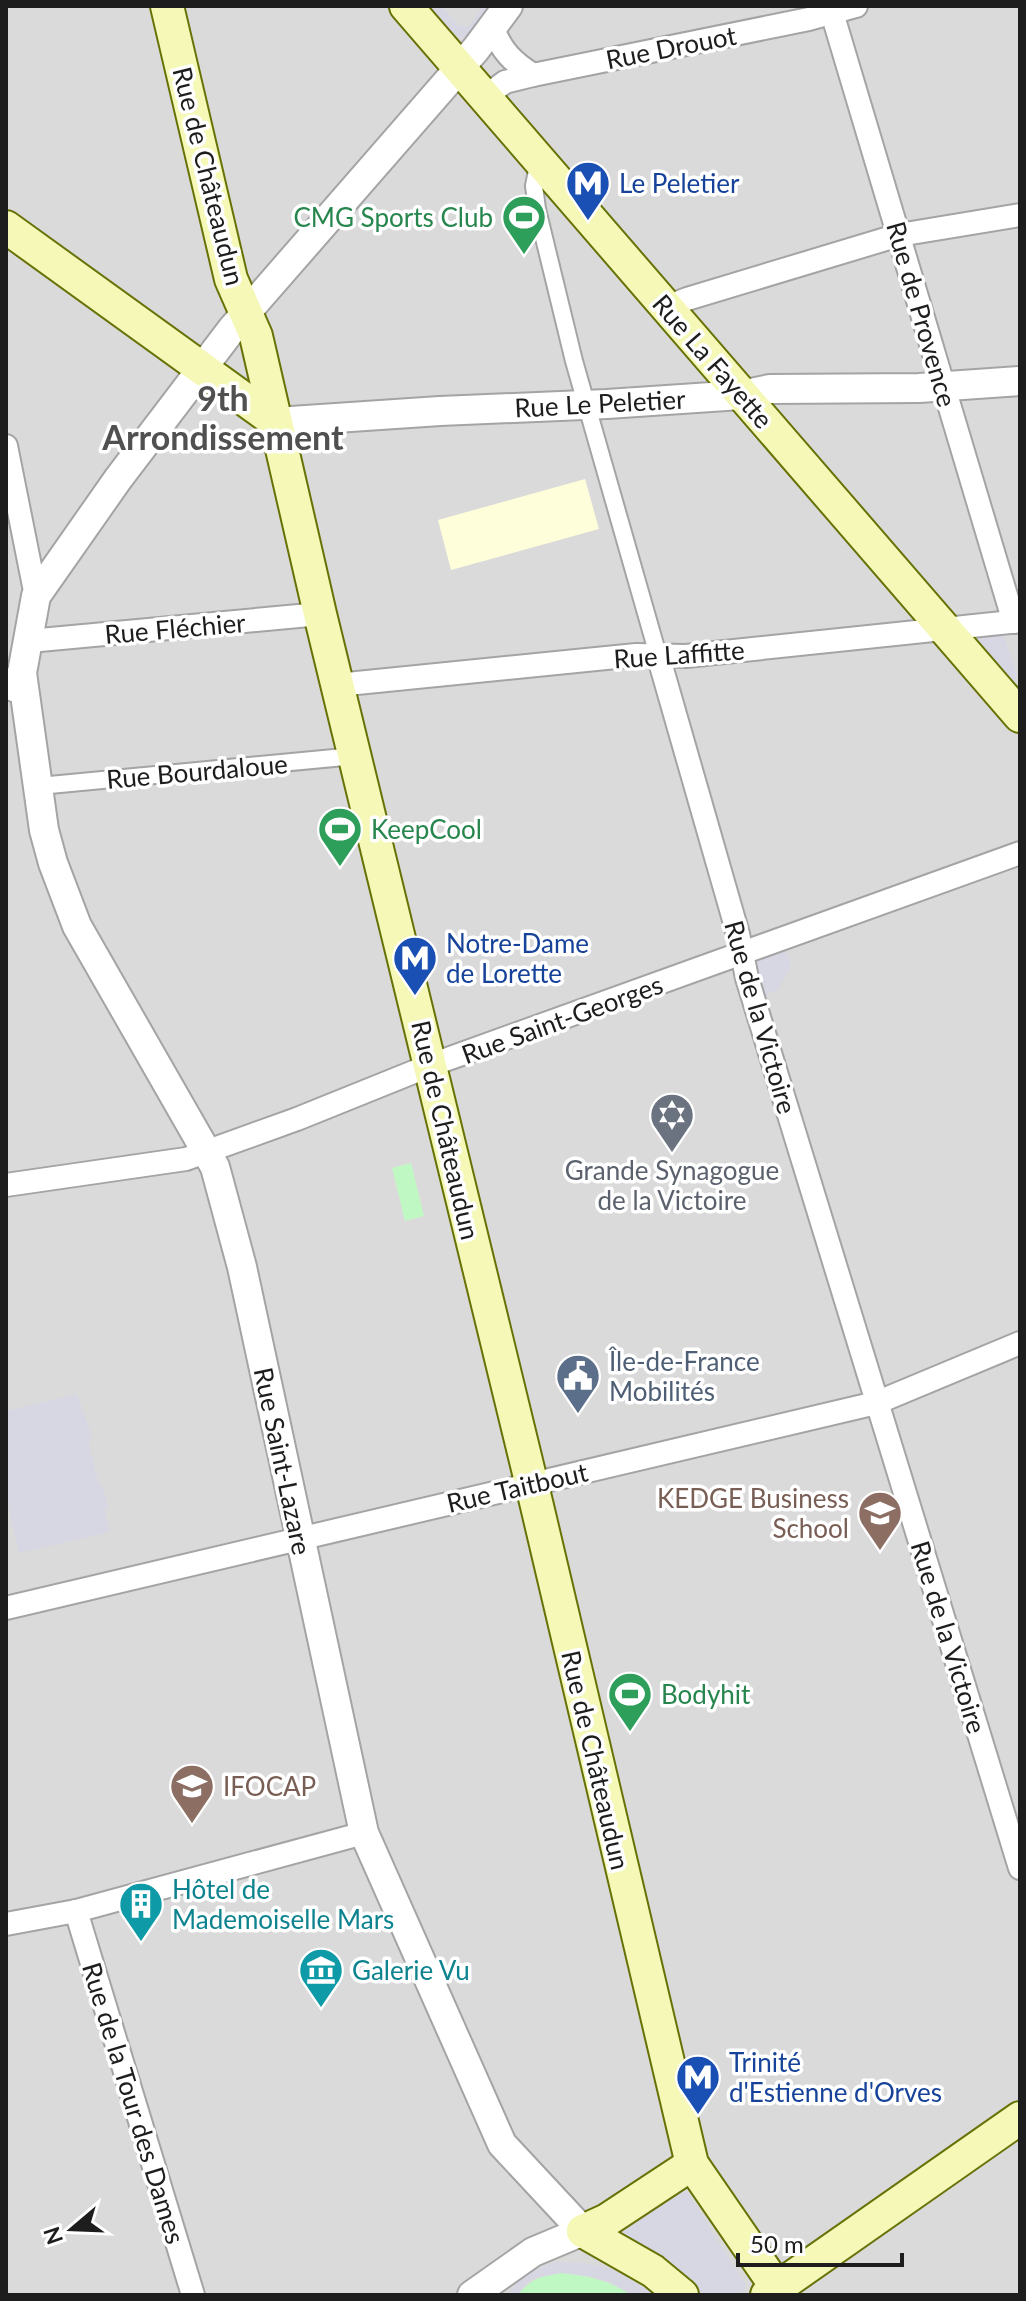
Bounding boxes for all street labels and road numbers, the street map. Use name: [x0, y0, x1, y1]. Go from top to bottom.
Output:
street label: Rue Drouot: [603, 19, 740, 75]
street label: Rue de Châteaudun: [166, 63, 252, 289]
street label: Rue de Provence: [880, 218, 964, 410]
street label: Rue La Fayette: [646, 287, 780, 435]
street label: Rue Le Peletier: [514, 383, 687, 423]
street label: Rue Fléchier: [103, 606, 247, 650]
street label: Rue Laffitte: [612, 633, 746, 675]
street label: Rue Bourdaloue: [105, 747, 289, 795]
street label: Rue de la Victoire: [718, 917, 804, 1117]
street label: Rue Saint-Georges: [457, 968, 667, 1070]
street label: Rue de Châteaudun: [405, 1017, 487, 1243]
street label: Rue Saint-Lazare: [248, 1364, 318, 1558]
street label: Rue Taitbout: [443, 1455, 591, 1519]
street label: Rue de la Victoire: [905, 1537, 993, 1737]
street label: Rue de Châteaudun: [555, 1647, 637, 1873]
street label: Rue de la Tour des Dames: [76, 1958, 192, 2248]

